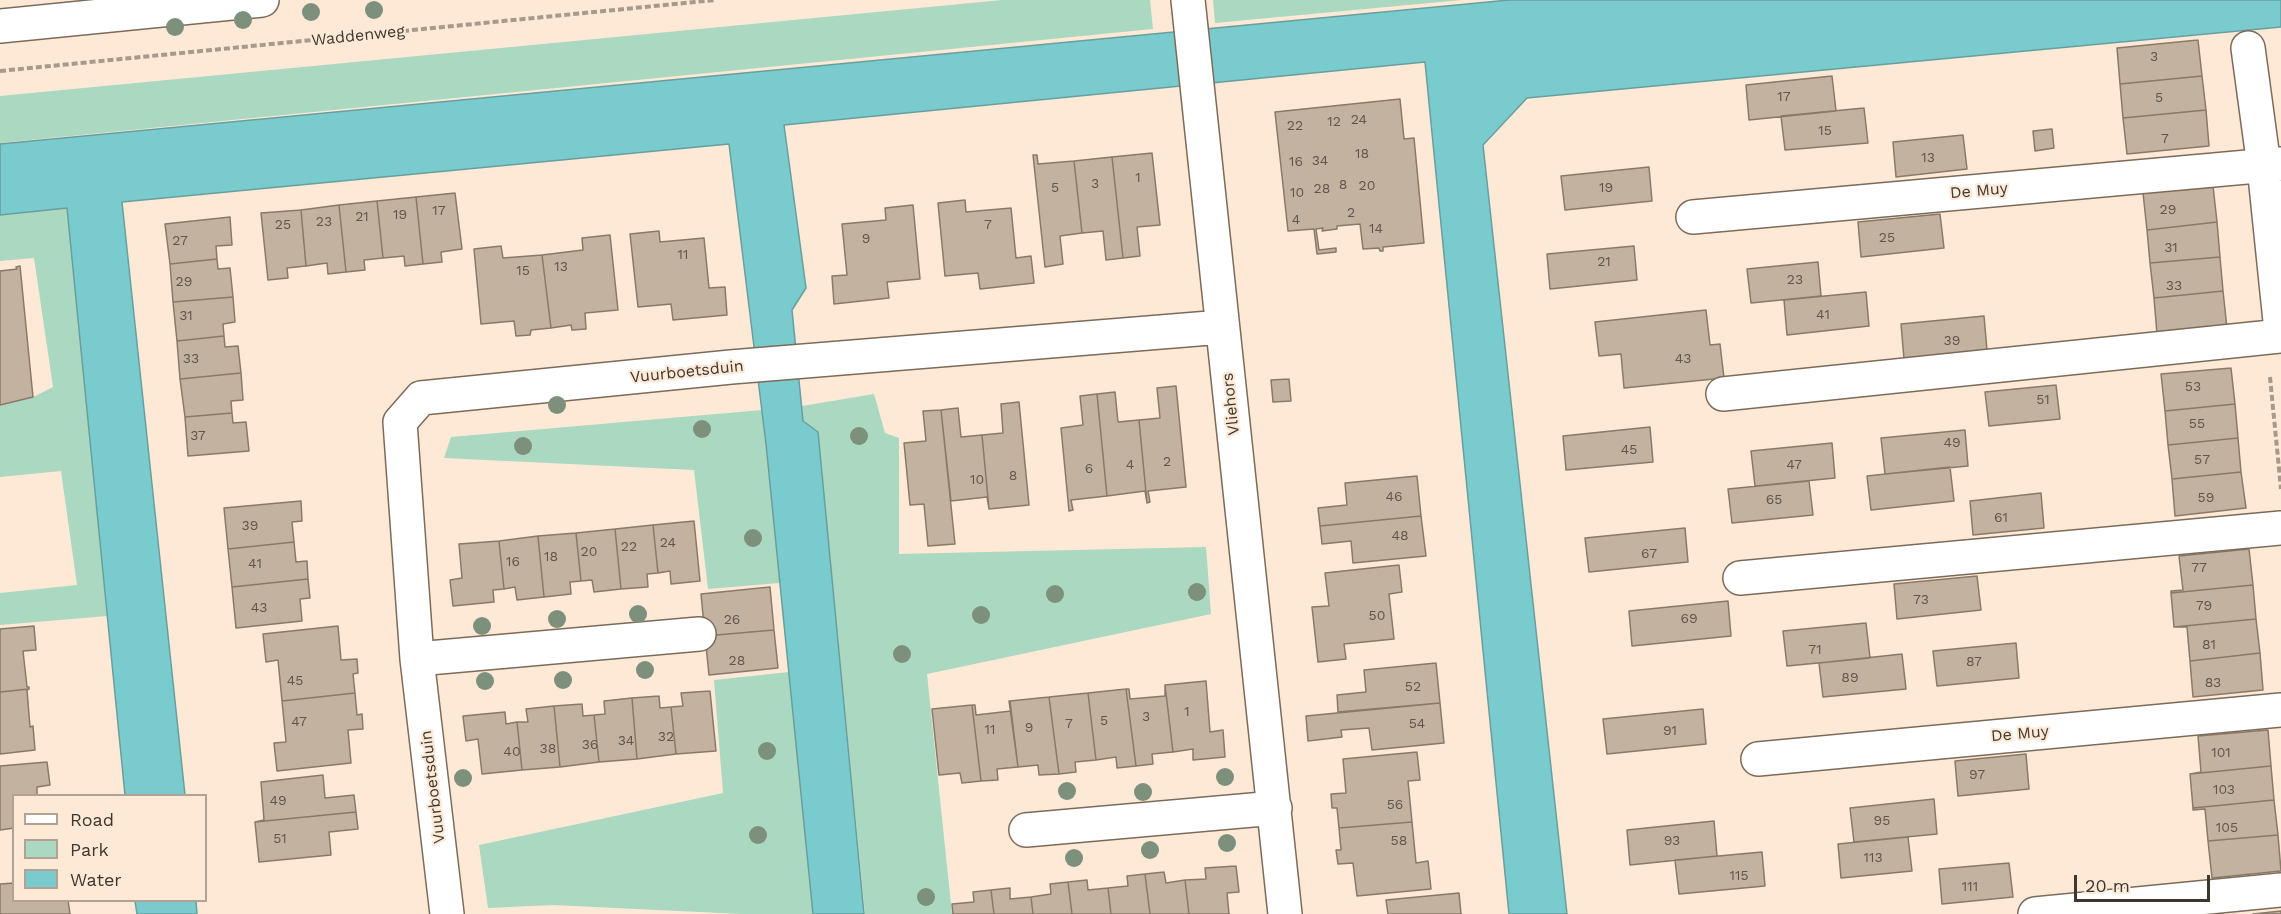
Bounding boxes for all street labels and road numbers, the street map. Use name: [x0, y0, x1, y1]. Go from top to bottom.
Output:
street label: Waddenweg: [310, 22, 406, 50]
street label: De Muy: [1949, 179, 2009, 203]
street label: Vuurboetsduin: [629, 356, 745, 388]
street label: Vliehors: [1218, 372, 1244, 436]
street label: De Muy: [1990, 722, 2050, 746]
street label: Vuurboetsduin: [417, 729, 449, 845]

